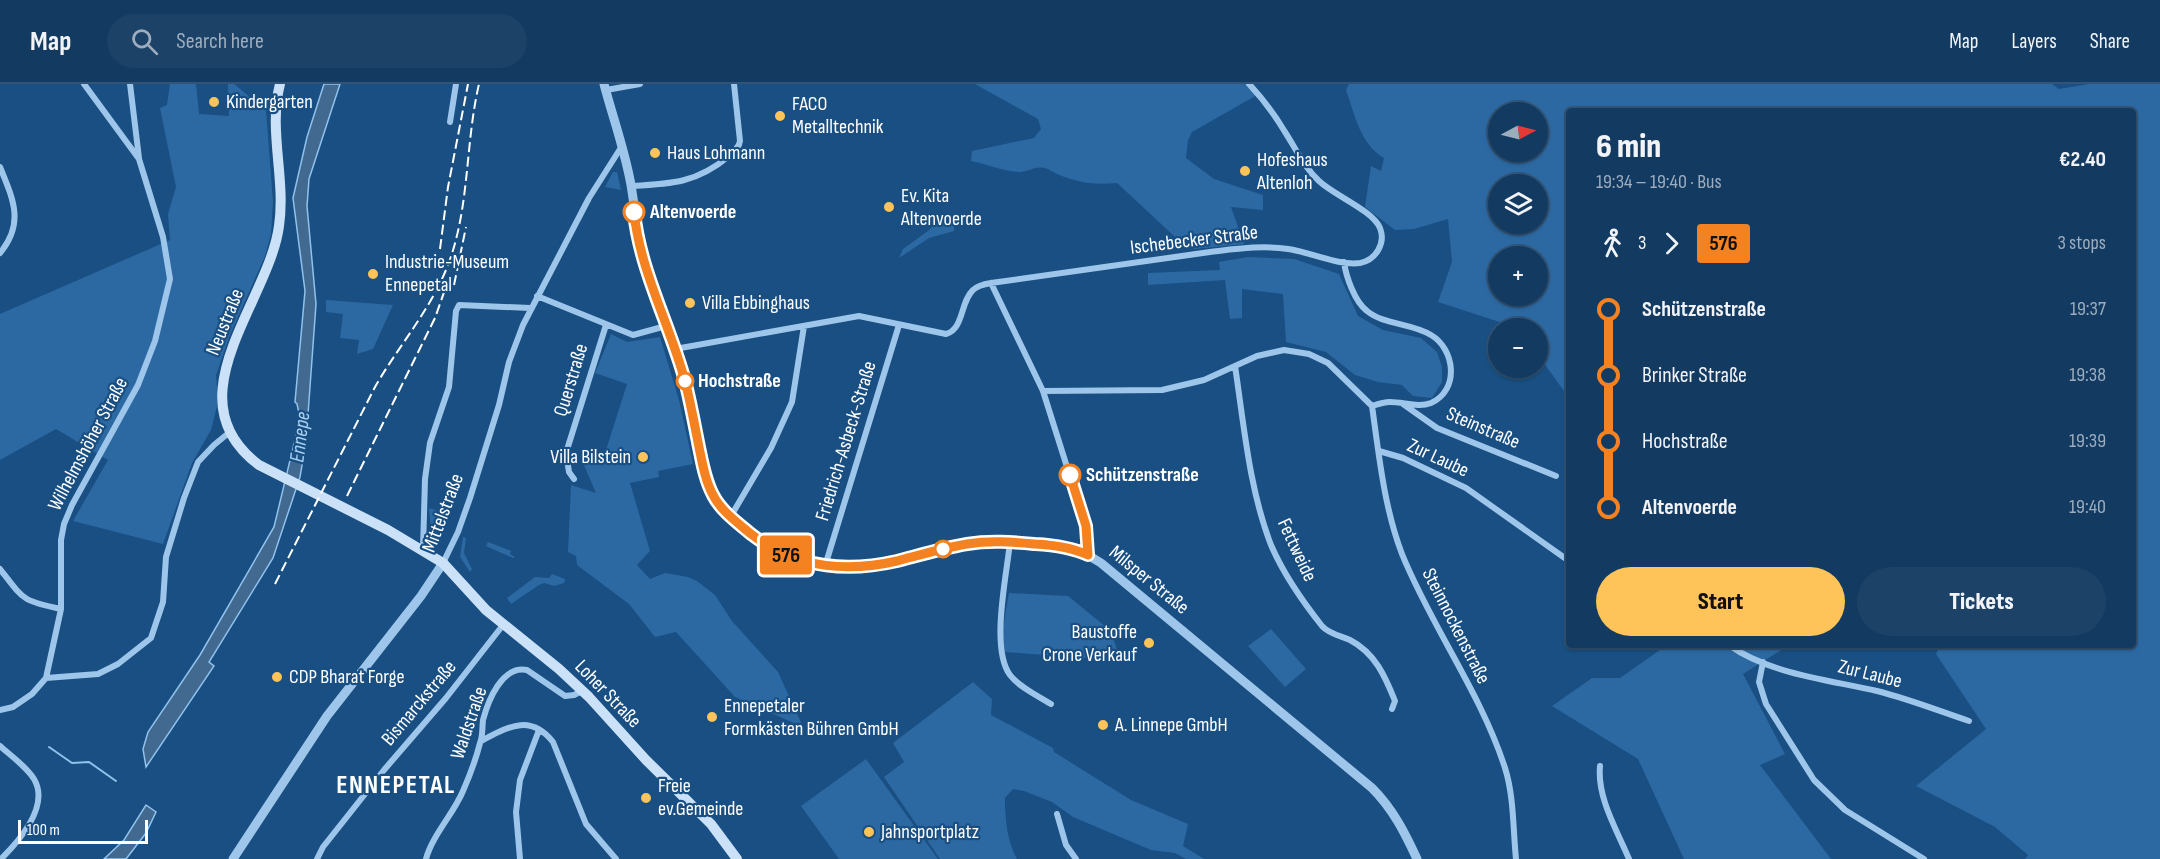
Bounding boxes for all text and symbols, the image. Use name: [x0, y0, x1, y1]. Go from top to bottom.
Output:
search box: [107, 14, 527, 68]
text: Map: [30, 25, 71, 58]
icon: search: [128, 25, 161, 58]
text: Search here: [176, 28, 264, 55]
text: Map: [1949, 29, 1978, 54]
text: Layers: [2011, 29, 2057, 54]
text: Share: [2090, 29, 2130, 54]
place label: Kindergarten: [226, 90, 313, 114]
place label: FACO Metalltechnik: [792, 92, 884, 139]
marker: Kindergarten: [207, 95, 221, 109]
north arrow: [1488, 102, 1548, 162]
map controls: [1488, 102, 1548, 378]
marker: FACO Metalltechnik: [773, 109, 787, 123]
text: 6 min: [1596, 127, 1661, 167]
place label: Haus Lohmann: [667, 141, 765, 165]
marker: Haus Lohmann: [648, 146, 662, 160]
text: €2.40: [2059, 146, 2106, 173]
place label: Hofeshaus Altenloh: [1256, 148, 1328, 195]
marker: Hofeshaus Altenloh: [1238, 164, 1252, 178]
text: 19:34 – 19:40 · Bus: [1596, 170, 1722, 194]
button: layers: [1488, 174, 1548, 234]
place label: Ev. Kita Altenvoerde: [900, 184, 982, 231]
place label: Altenvoerde: [649, 200, 736, 224]
marker: Ev. Kita Altenvoerde: [882, 200, 896, 214]
marker: Altenvoerde: [623, 201, 645, 223]
street label: Ischebecker Straße: [1129, 220, 1259, 260]
icon: walk: [1596, 227, 1629, 260]
icon: forward: [1655, 227, 1688, 260]
text: 3: [1638, 231, 1646, 255]
text: 576: [1709, 231, 1738, 256]
text: 3 stops: [2058, 231, 2106, 255]
button: +: [1488, 246, 1548, 306]
place label: Industrie-Museum Ennepetal: [385, 250, 509, 297]
marker: Industrie-Museum Ennepetal: [366, 267, 380, 281]
street label: Neustraße: [201, 285, 249, 359]
place label: Villa Ebbinghaus: [702, 291, 810, 315]
marker: Villa Ebbinghaus: [683, 296, 697, 310]
text: Schützenstraße: [1642, 296, 1766, 323]
text: 19:37: [2070, 297, 2106, 321]
button: −: [1488, 318, 1548, 378]
street label: Querstraße: [549, 341, 593, 419]
street label: Friedrich-Asbeck-Straße: [810, 358, 882, 524]
text: Brinker Straße: [1642, 362, 1747, 389]
text: 19:38: [2069, 363, 2106, 387]
place label: Hochstraße: [698, 369, 781, 393]
marker: Hochstraße: [676, 372, 694, 390]
street label: Wilhelmshöher Straße: [43, 373, 133, 515]
street label: Steinstraße: [1443, 402, 1523, 454]
water label: Ennepe: [284, 410, 316, 464]
text: Hochstraße: [1642, 428, 1728, 455]
text: 19:39: [2069, 429, 2106, 453]
street label: Zur Laube: [1403, 433, 1473, 483]
place label: Villa Bilstein: [550, 445, 631, 469]
marker: Villa Bilstein: [636, 450, 650, 464]
place label: Schützenstraße: [1086, 463, 1199, 487]
marker: Schützenstraße: [1059, 464, 1081, 486]
street label: Mittelstraße: [417, 470, 469, 556]
text: Altenvoerde: [1642, 494, 1737, 521]
text: 19:40: [2069, 495, 2106, 519]
street label: Fettweide: [1272, 515, 1322, 585]
line badge: 576: [752, 536, 820, 574]
unlabelled marker: [934, 540, 952, 558]
street label: Milsper Straße: [1104, 540, 1194, 620]
text: 576: [772, 543, 800, 568]
street label: Steinnockenstraße: [1417, 564, 1495, 688]
button: Start: [1596, 567, 1845, 636]
button: Tickets: [1857, 567, 2106, 636]
place label: Baustoffe Crone Verkauf: [1042, 620, 1137, 667]
marker: Baustoffe Crone Verkauf: [1142, 636, 1156, 650]
street label: Zur Laube: [1835, 654, 1905, 694]
street label: Bismarckstraße: [376, 655, 462, 751]
street label: Loher Straße: [570, 655, 646, 733]
place label: CDP Bharat Forge: [289, 665, 404, 689]
marker: CDP Bharat Forge: [270, 670, 284, 684]
street label: Waldstraße: [445, 684, 493, 762]
place label: Ennepetaler Formkästen Bühren GmbH: [724, 694, 899, 741]
marker: Ennepetaler Formkästen Bühren GmbH: [705, 710, 719, 724]
place label: A. Linnepe GmbH: [1114, 713, 1228, 737]
marker: A. Linnepe GmbH: [1096, 718, 1110, 732]
district label: ENNEPETAL: [336, 770, 456, 801]
place label: Freie ev.Gemeinde: [658, 774, 743, 821]
marker: Freie ev.Gemeinde: [639, 791, 653, 805]
scale bar: [18, 817, 148, 844]
place label: Jahnsportplatz: [880, 820, 979, 844]
text: 100 m: [27, 821, 60, 840]
marker: Jahnsportplatz: [862, 825, 876, 839]

